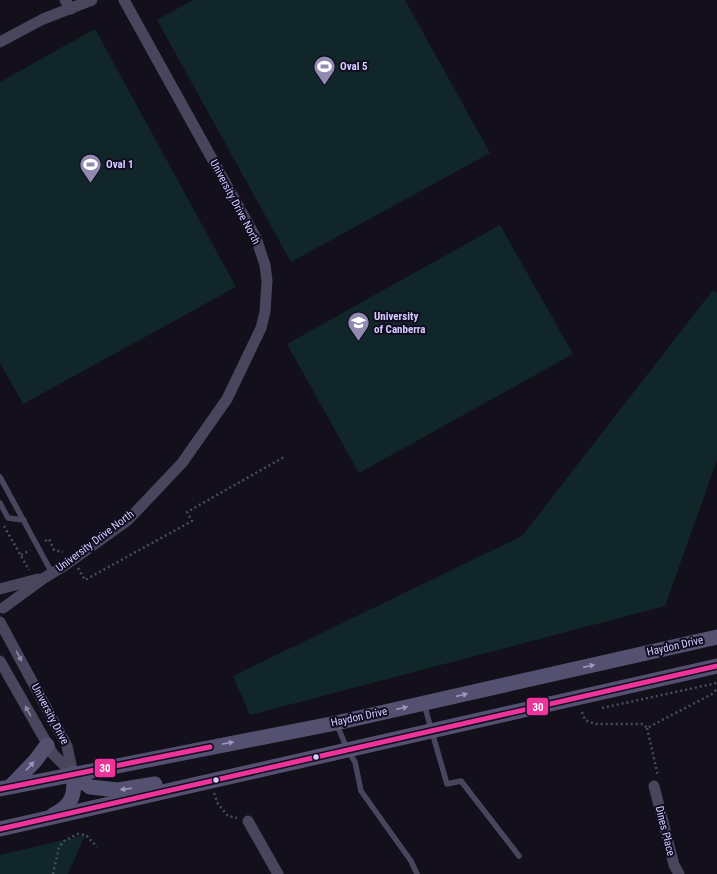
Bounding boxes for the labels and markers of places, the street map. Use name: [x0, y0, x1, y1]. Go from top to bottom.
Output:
sports icon: Oval 5: [311, 53, 337, 86]
place label: Oval 5: [340, 60, 368, 73]
sports icon: Oval 1: [77, 151, 103, 184]
place label: Oval 1: [106, 158, 134, 171]
school or university icon: University of Canberra: [345, 309, 371, 342]
place label: University of Canberra: [374, 310, 426, 336]
unlabelled marker: [311, 752, 321, 762]
unlabelled marker: [211, 775, 221, 785]

